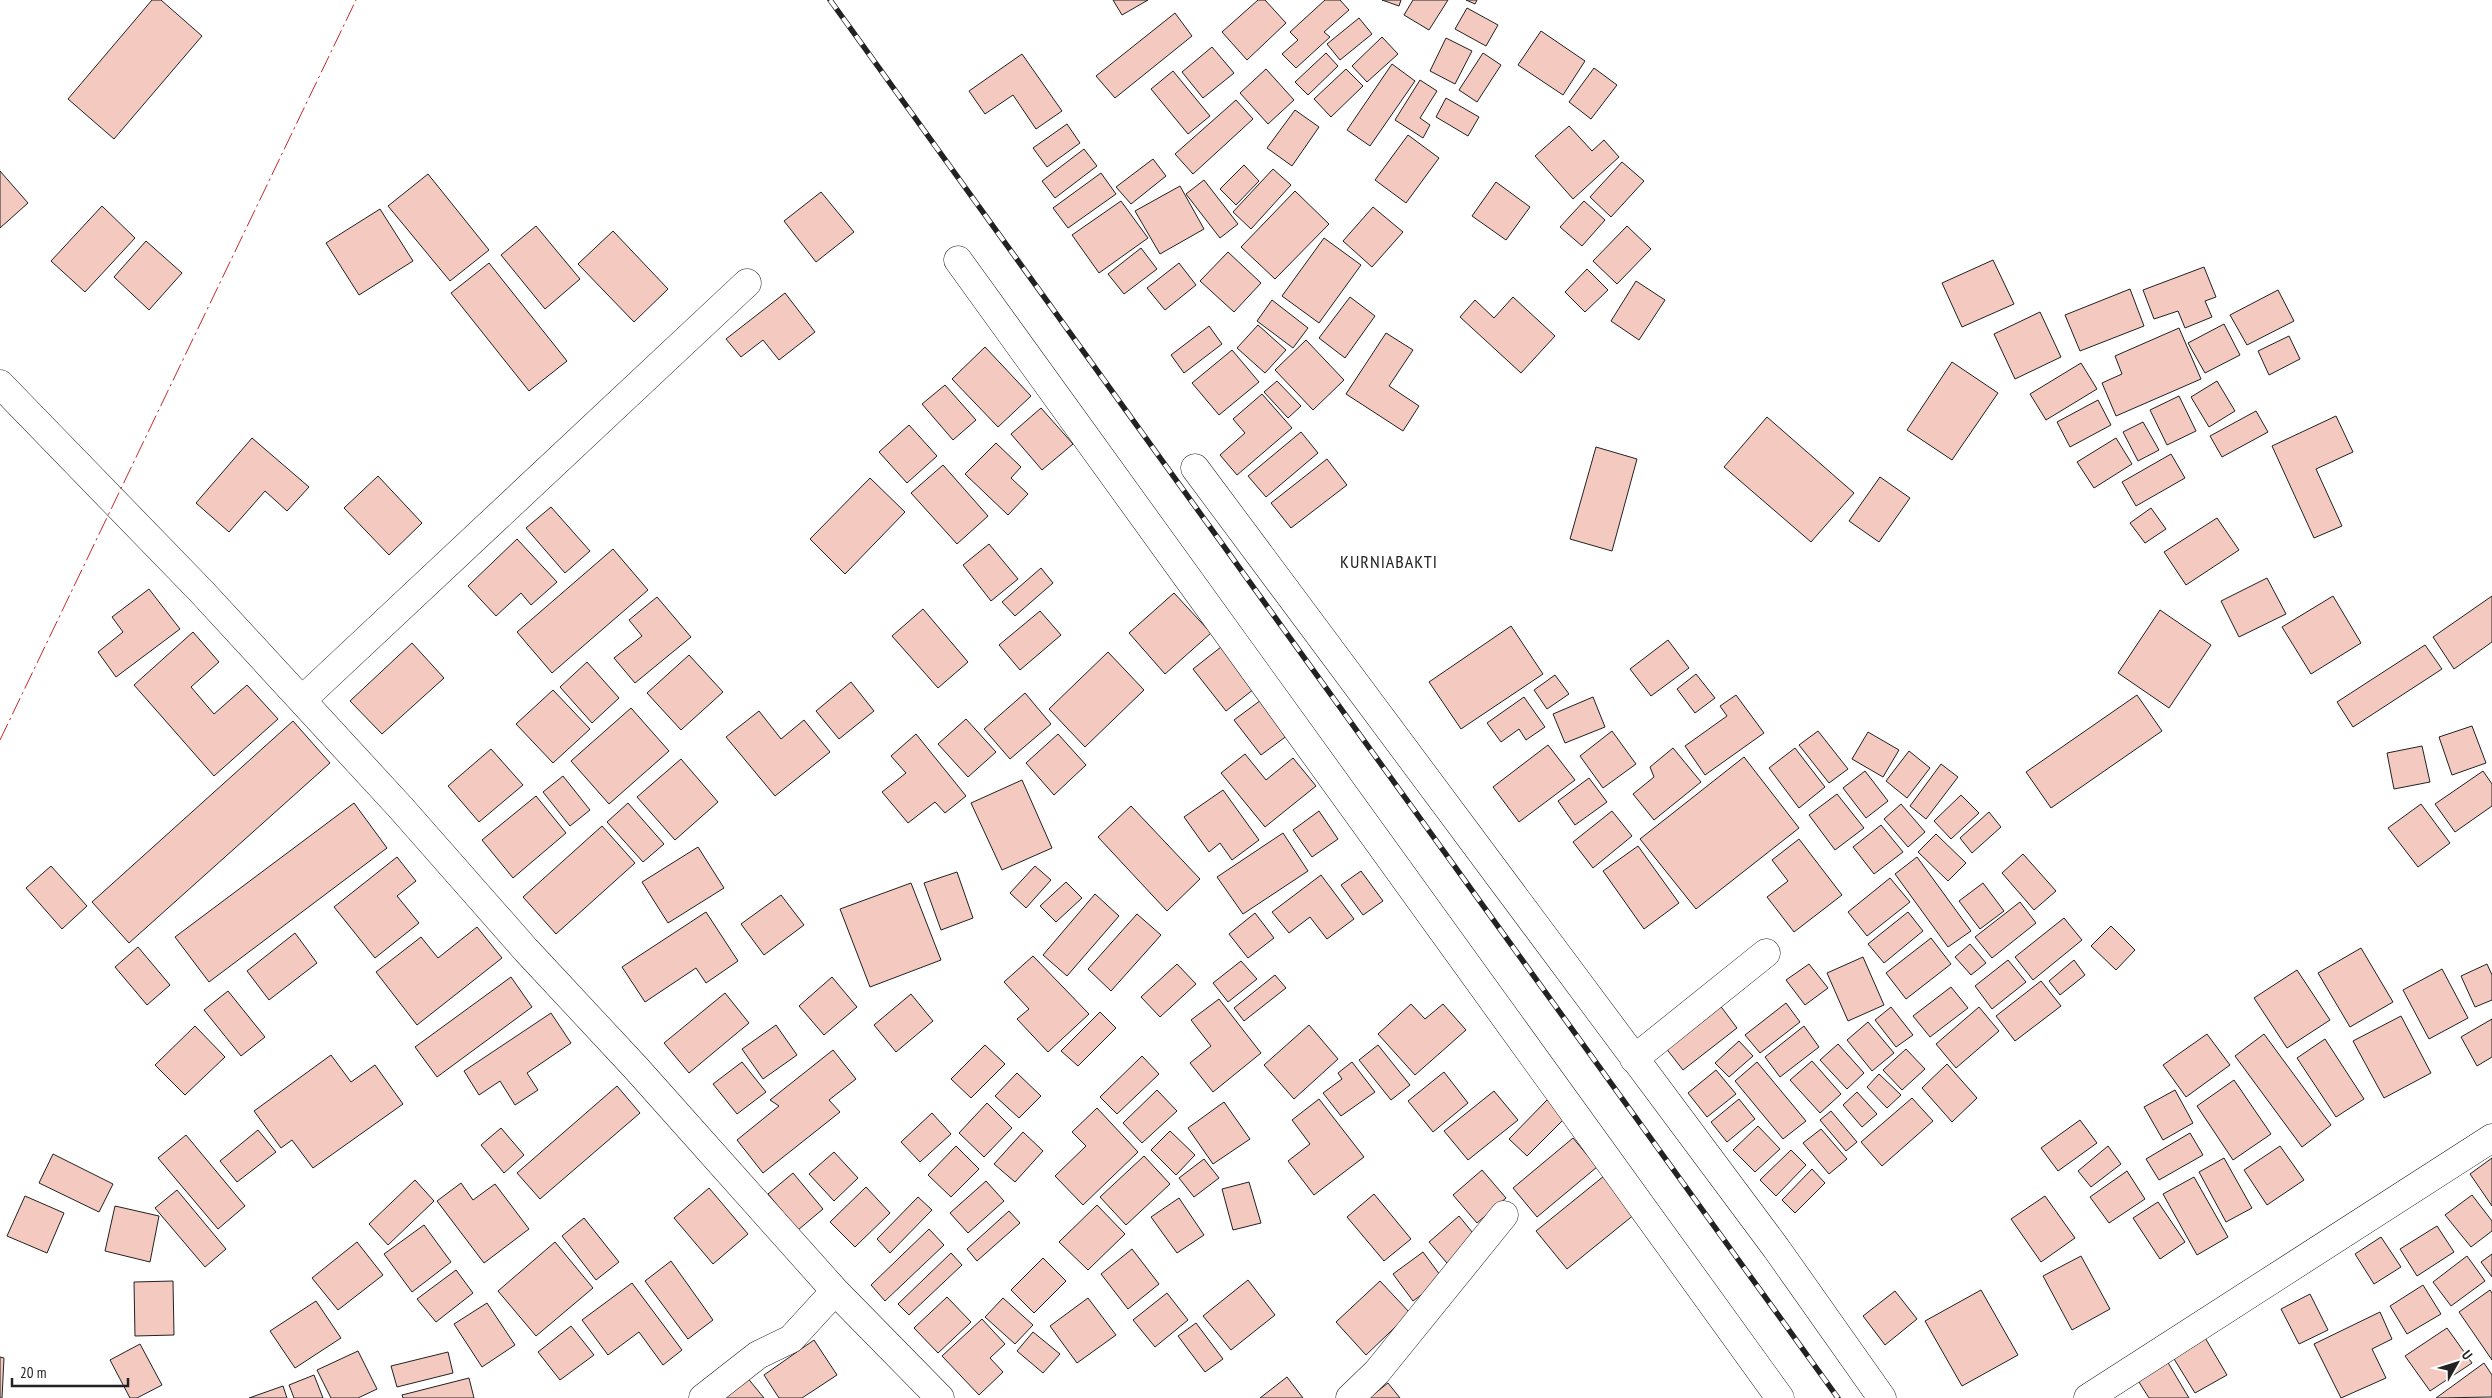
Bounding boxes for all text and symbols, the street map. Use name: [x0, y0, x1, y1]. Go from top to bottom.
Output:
district label: KURNIABAKTI: [1340, 550, 1438, 573]
north arrow: [2432, 1338, 2482, 1388]
text: U: [2458, 1346, 2476, 1363]
scale bar: [12, 1356, 129, 1388]
text: 20 m: [20, 1363, 46, 1382]

